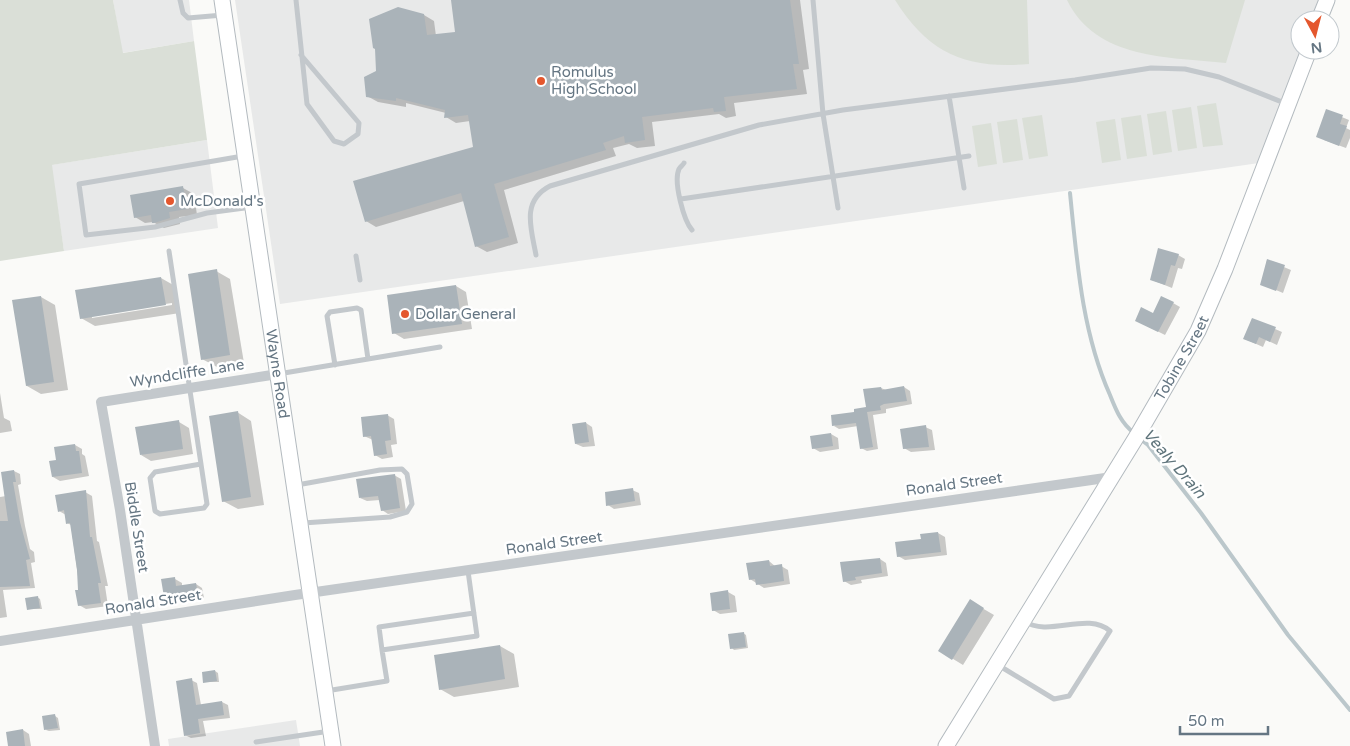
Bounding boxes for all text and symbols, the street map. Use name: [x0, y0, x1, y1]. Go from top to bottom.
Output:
north arrow: [1290, 10, 1340, 60]
text: N: [1310, 38, 1323, 57]
place label: Romulus High School: [551, 63, 637, 98]
marker: Romulus High School: [535, 75, 547, 87]
place label: McDonald's: [180, 192, 264, 210]
marker: McDonald's: [164, 195, 176, 207]
place label: Dollar General: [415, 305, 516, 323]
marker: Dollar General: [399, 308, 411, 320]
street label: Tobine Street: [1151, 313, 1213, 404]
street label: Wayne Road: [262, 328, 293, 420]
street label: Wyndcliffe Lane: [129, 355, 245, 391]
water label: Vealy Drain: [1139, 425, 1211, 504]
street label: Ronald Street: [905, 468, 1004, 500]
street label: Biddle Street: [121, 480, 153, 574]
street label: Ronald Street: [505, 527, 604, 559]
street label: Ronald Street: [104, 585, 203, 619]
scale bar: [1180, 704, 1268, 736]
text: 50 m: [1188, 712, 1225, 730]

